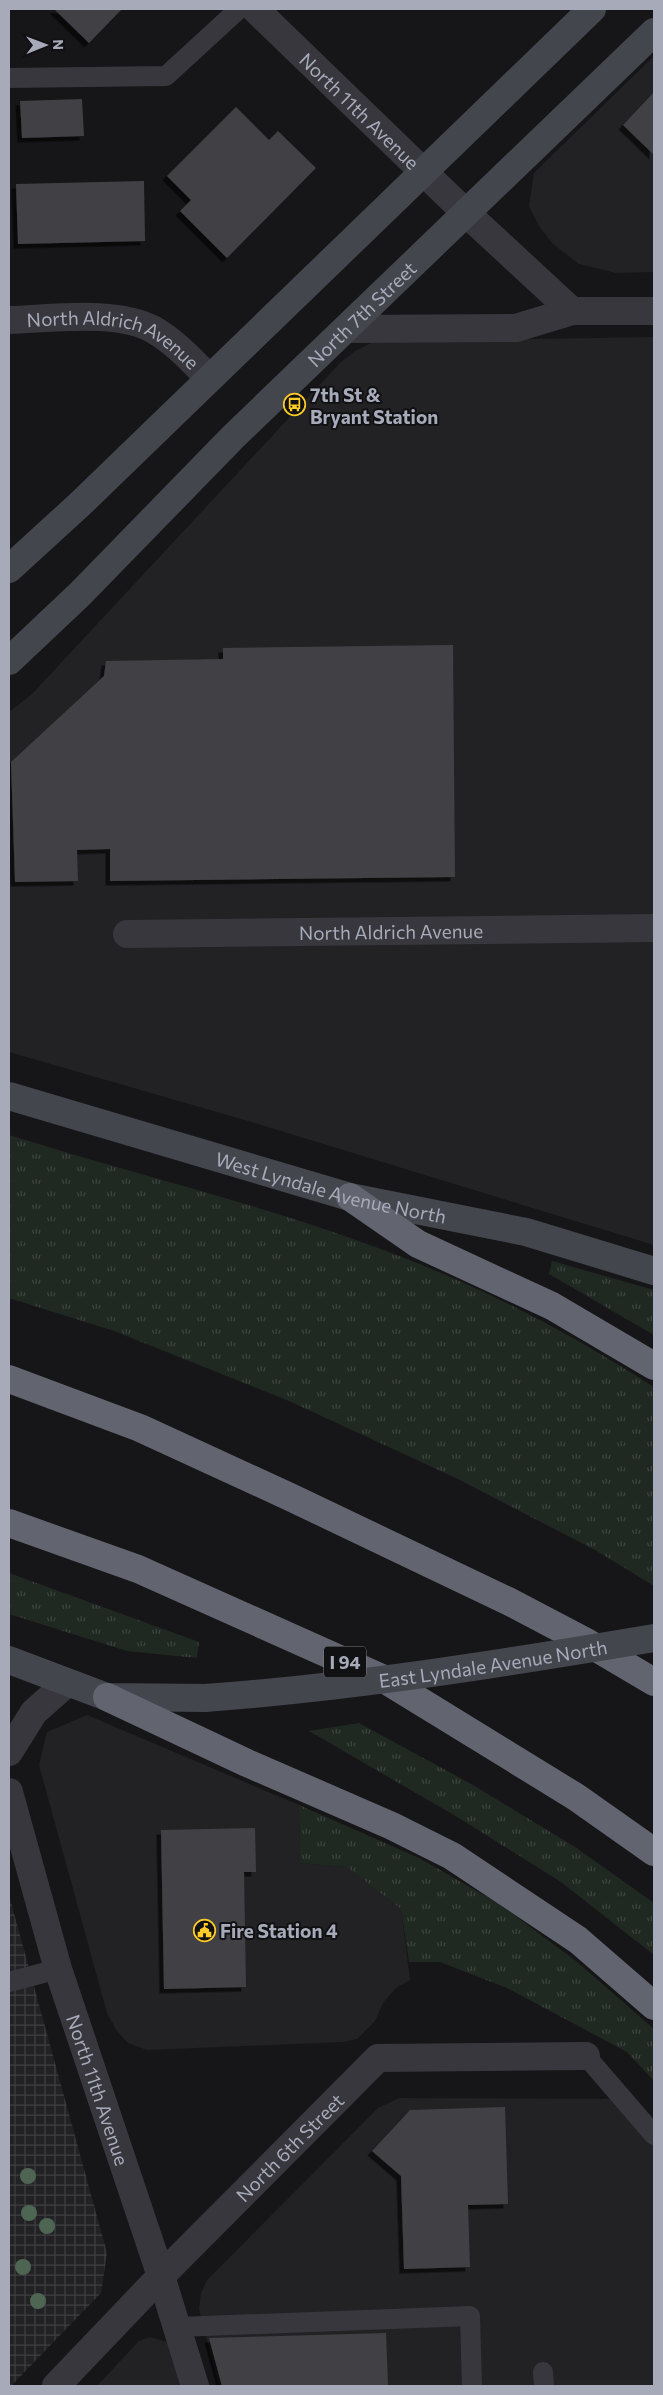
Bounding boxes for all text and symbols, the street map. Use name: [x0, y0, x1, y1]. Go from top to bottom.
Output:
north arrow: [20, 20, 70, 70]
text: N: [50, 39, 67, 50]
street label: North 11th Avenue: [295, 47, 425, 174]
street label: North 7th Street: [302, 256, 421, 371]
street label: North Aldrich Avenue: [26, 305, 205, 373]
place label: 7th St & Bryant Station: [310, 383, 438, 428]
bus stop icon: 7th St & Bryant Station: [282, 393, 306, 417]
street label: North Aldrich Avenue: [299, 918, 483, 944]
street label: West Lyndale Avenue North: [213, 1146, 449, 1227]
street label: East Lyndale Avenue North: [377, 1635, 609, 1692]
road number: I 94: [324, 1646, 366, 1678]
public building icon: Fire Station 4: [192, 1918, 216, 1942]
place label: Fire Station 4: [220, 1919, 338, 1942]
street label: North 11th Avenue: [63, 2011, 134, 2168]
street label: North 6th Street: [231, 2088, 348, 2206]

